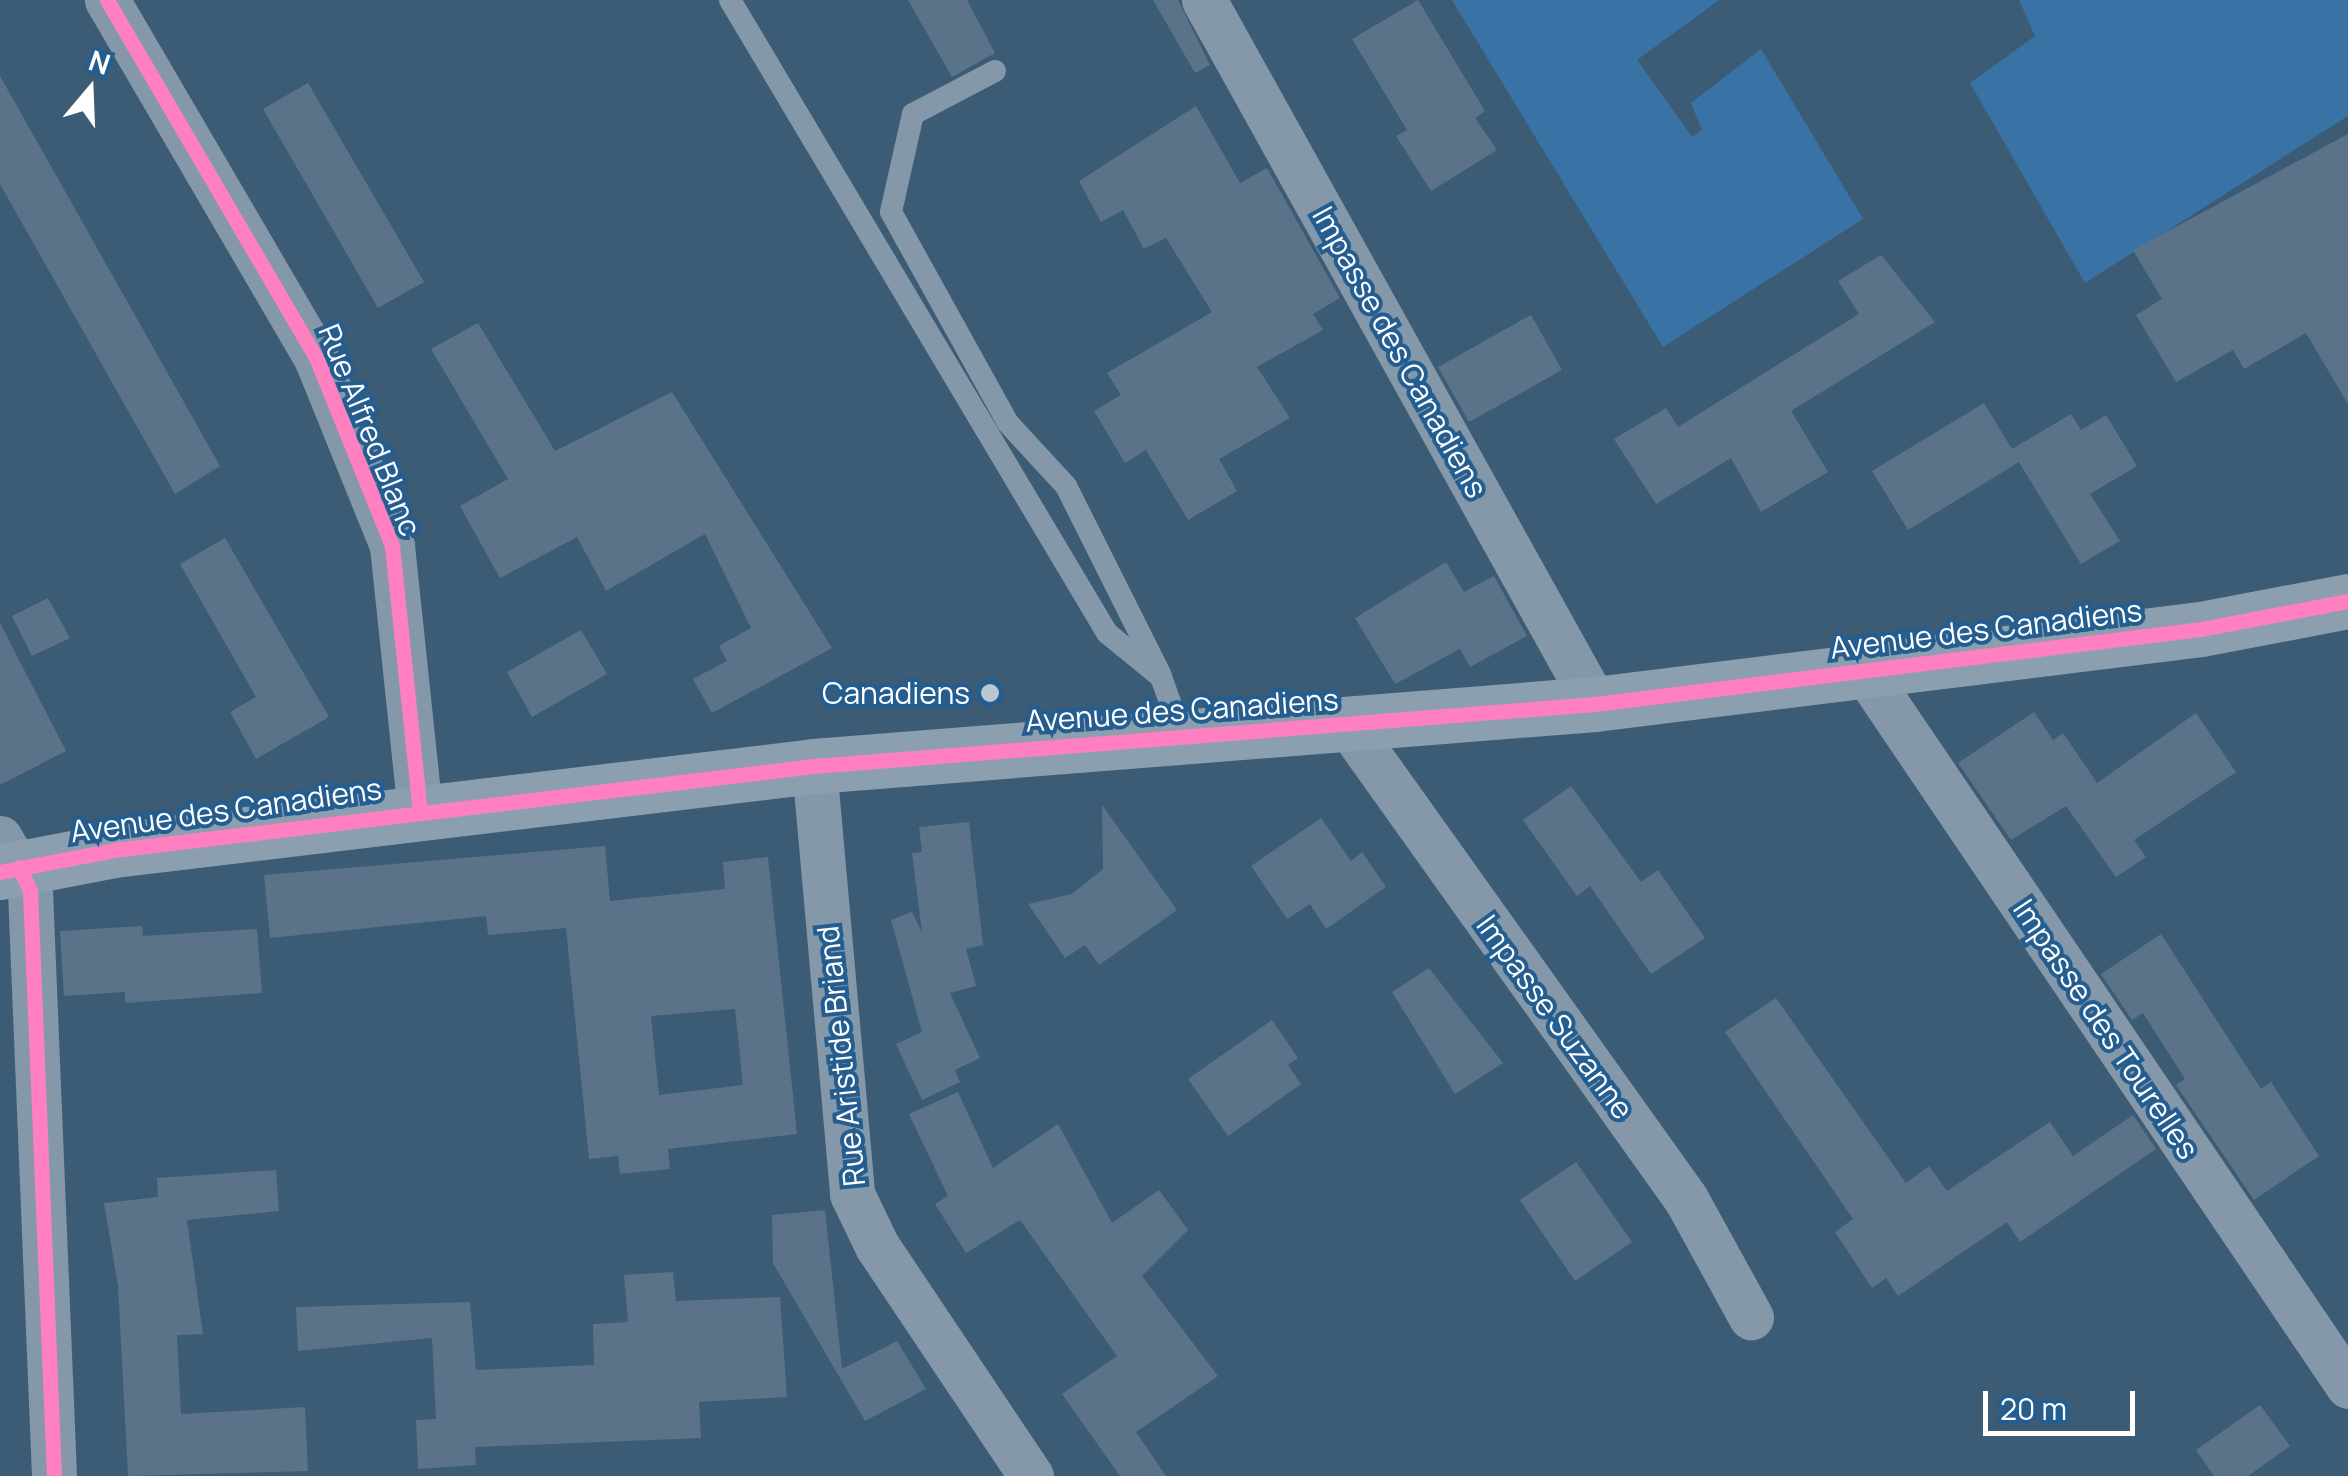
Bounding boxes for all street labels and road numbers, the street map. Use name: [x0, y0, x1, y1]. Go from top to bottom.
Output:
street label: Impasse des Canadiens: [1305, 200, 1495, 504]
street label: Rue Alfred Blanc: [311, 319, 429, 541]
street label: Avenue des Canadiens: [1828, 592, 2144, 666]
street label: Avenue des Canadiens: [1024, 681, 1340, 739]
street label: Avenue des Canadiens: [68, 770, 384, 850]
street label: Impasse des Tourelles: [2006, 892, 2206, 1166]
street label: Impasse Suzanne: [1469, 908, 1641, 1126]
street label: Rue Aristide Briand: [809, 924, 873, 1188]

